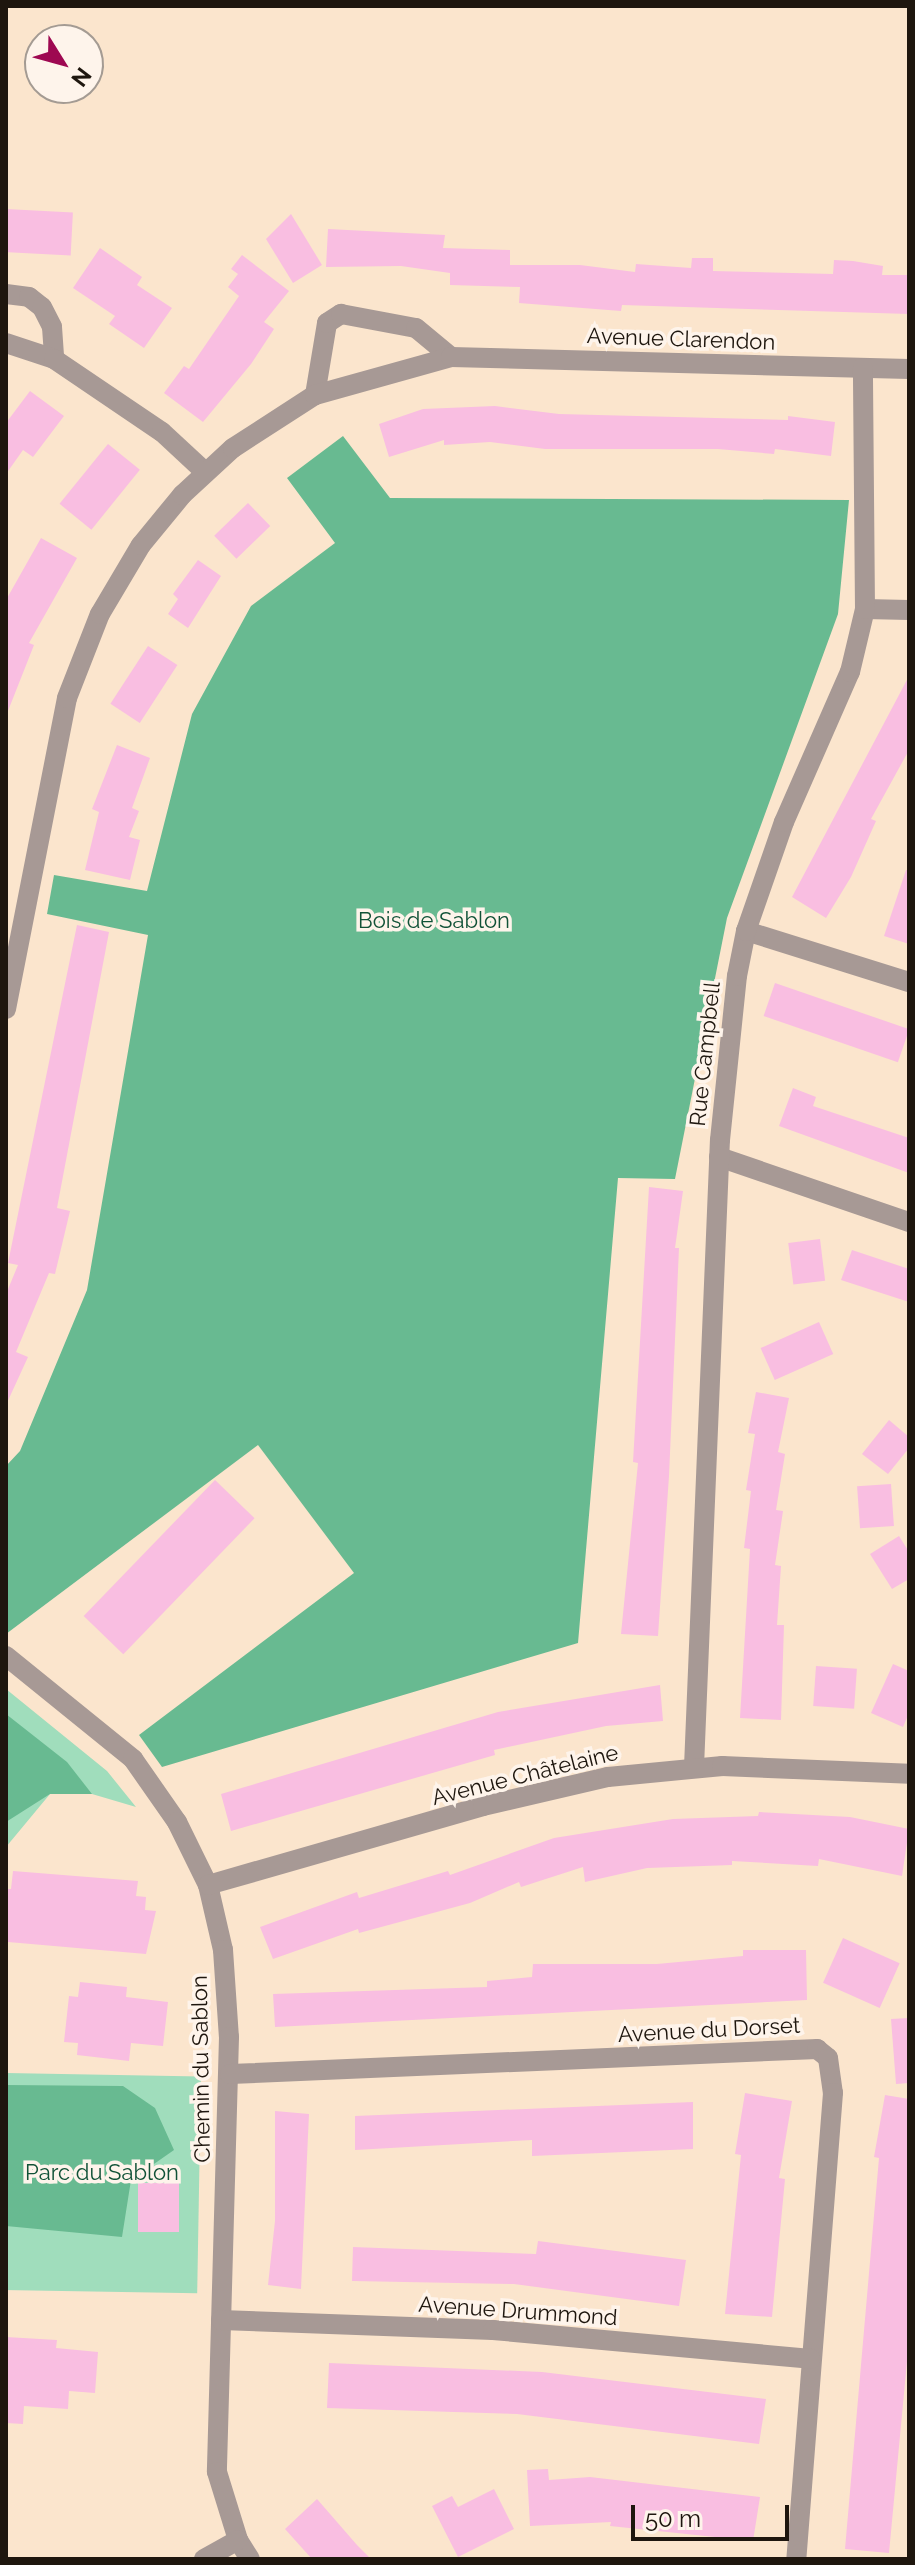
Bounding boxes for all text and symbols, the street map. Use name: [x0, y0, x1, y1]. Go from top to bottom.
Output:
north arrow: [24, 24, 104, 104]
text: N: [66, 63, 97, 92]
street label: Avenue Clarendon: [586, 323, 776, 355]
park label: Bois de Sablon: [358, 908, 510, 934]
street label: Rue Campbell: [684, 980, 726, 1128]
street label: Avenue Châtelaine: [429, 1739, 621, 1811]
street label: Chemin du Sablon: [186, 1975, 216, 2163]
street label: Avenue du Dorset: [617, 2012, 801, 2048]
park label: Parc du Sablon: [25, 2160, 179, 2186]
street label: Avenue Drummond: [418, 2291, 618, 2331]
scale bar: [635, 2489, 793, 2539]
text: 50 m: [645, 2504, 701, 2533]

